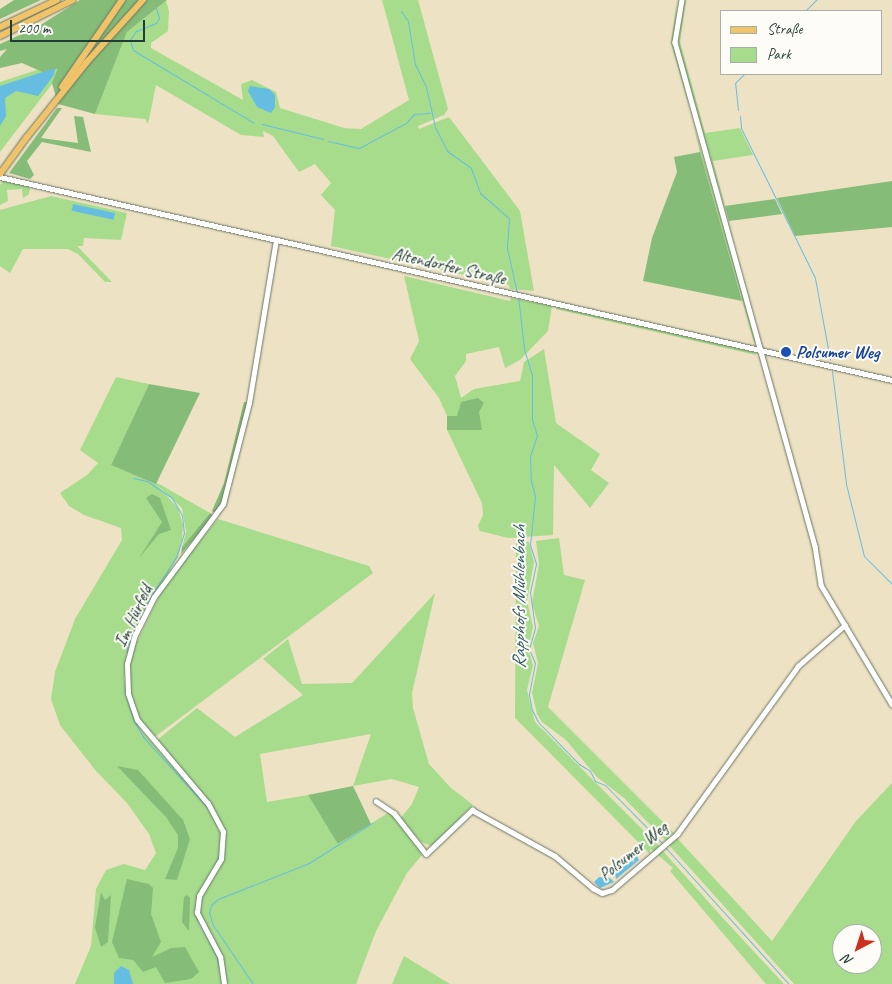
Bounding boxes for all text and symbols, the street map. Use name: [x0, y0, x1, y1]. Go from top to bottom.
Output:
scale bar: [12, 10, 148, 42]
legend: [720, 10, 882, 75]
text: 200 m: [18, 19, 50, 38]
text: Straße: [767, 20, 802, 39]
text: Park: [767, 45, 791, 64]
street label: Altendorfer Straße: [390, 242, 508, 290]
place label: Polsumer Weg: [796, 341, 879, 363]
marker: Polsumer Weg: [780, 346, 792, 358]
water label: Rapphofs Mühlenbach: [509, 525, 531, 669]
street label: Im Hürfeld: [109, 581, 157, 651]
street label: Polsumer Weg: [594, 817, 672, 885]
north arrow: [832, 924, 882, 974]
text: N: [839, 951, 856, 969]

